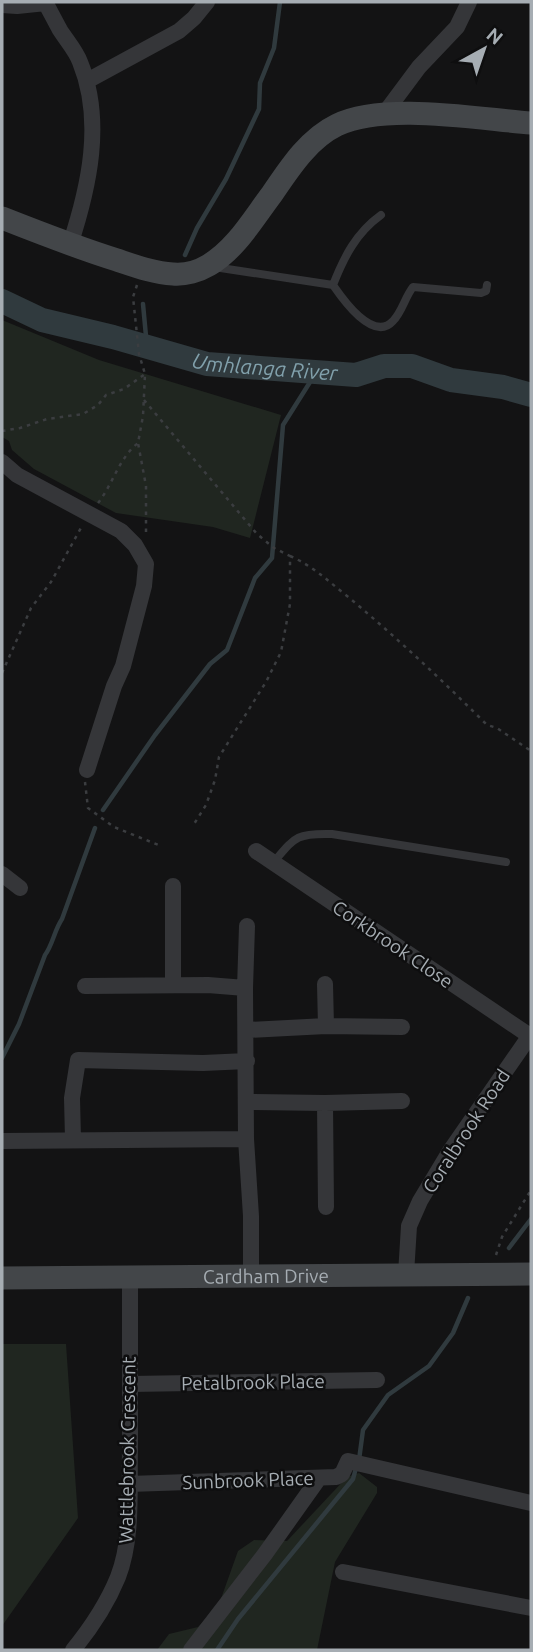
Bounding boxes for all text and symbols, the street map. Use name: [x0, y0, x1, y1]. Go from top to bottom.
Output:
north arrow: [449, 14, 519, 84]
text: N: [482, 23, 507, 49]
water label: Umhlanga River: [189, 347, 340, 385]
street label: Corkbrook Close: [329, 896, 457, 992]
street label: Coralbrook Road: [418, 1065, 514, 1197]
street label: Cardham Drive: [203, 1265, 329, 1287]
street label: Wattlebrook Crescent: [114, 1356, 140, 1544]
street label: Petalbrook Place: [181, 1370, 325, 1394]
street label: Sunbrook Place: [182, 1467, 314, 1493]

